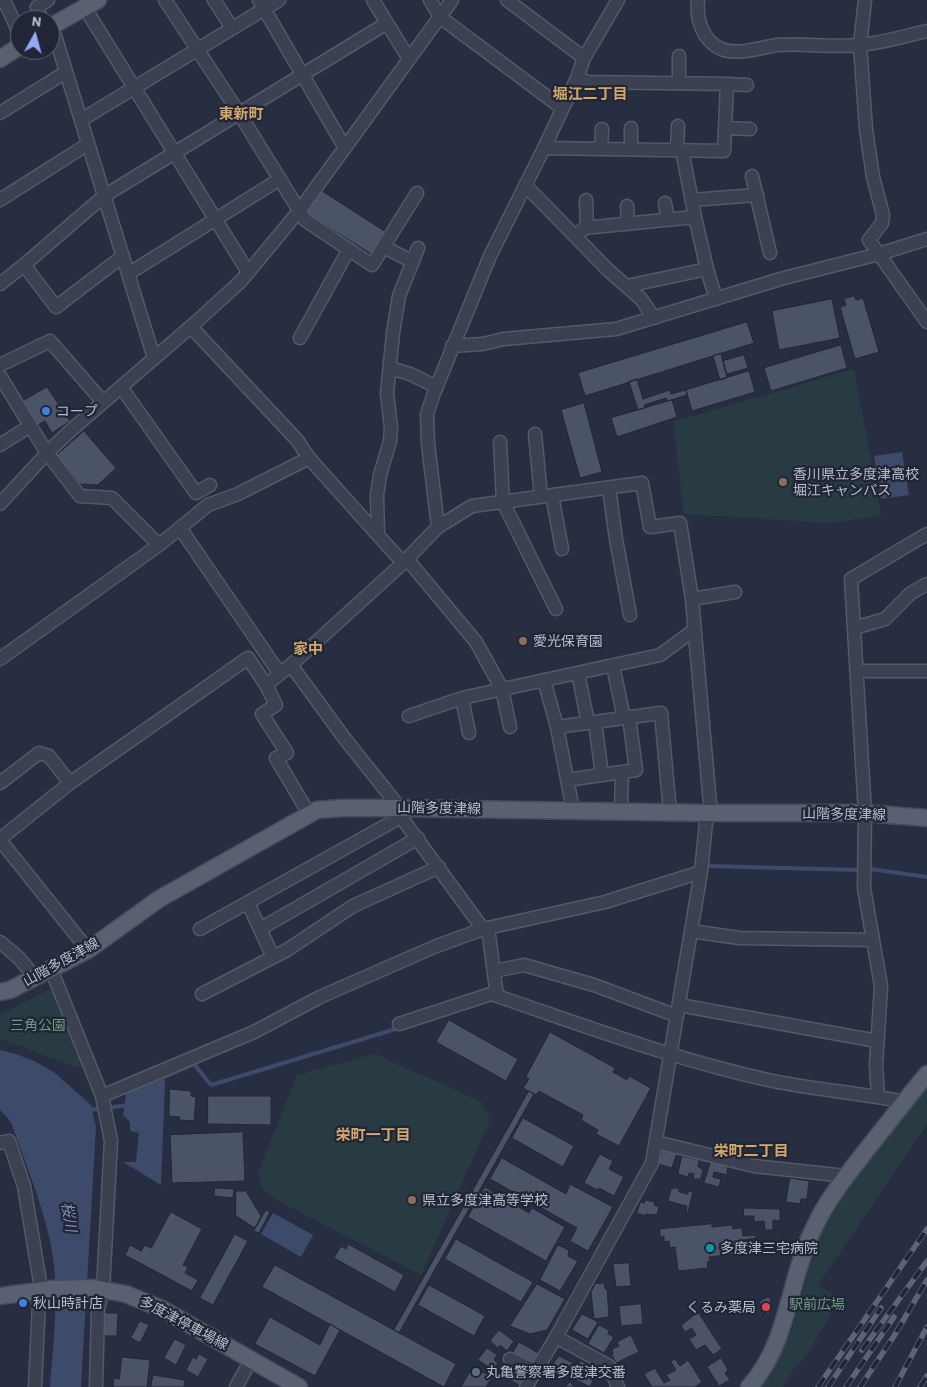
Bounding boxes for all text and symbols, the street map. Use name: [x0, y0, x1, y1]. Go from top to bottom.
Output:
north arrow: [10, 10, 60, 60]
text: N: [31, 12, 42, 30]
district label: 堀江二丁目: [553, 85, 627, 103]
district label: 東新町: [219, 105, 263, 123]
place label: コープ: [56, 403, 98, 419]
marker: コープ: [40, 405, 52, 417]
place label: 香川県立多度津高校 堀江キャンパス: [793, 466, 919, 498]
marker: 香川県立多度津高校 堀江キャンパス: [777, 476, 789, 488]
place label: 愛光保育園: [533, 633, 603, 649]
marker: 愛光保育園: [517, 635, 529, 647]
district label: 家中: [293, 640, 323, 658]
street label: 山階多度津線: [397, 799, 481, 817]
street label: 山階多度津線: [802, 805, 886, 823]
street label: 山階多度津線: [20, 934, 102, 990]
park label: 三角公園: [10, 1017, 66, 1033]
district label: 栄町一丁目: [336, 1126, 410, 1144]
district label: 栄町二丁目: [714, 1142, 788, 1160]
place label: 県立多度津高等学校: [422, 1192, 548, 1208]
marker: 県立多度津高等学校: [406, 1194, 418, 1206]
water label: 桜川: [58, 1201, 80, 1233]
place label: 多度津三宅病院: [720, 1240, 818, 1256]
marker: 多度津三宅病院: [704, 1242, 716, 1254]
street label: 多度津停車場線: [137, 1293, 231, 1353]
place label: 秋山時計店: [33, 1295, 103, 1311]
park label: 駅前広場: [789, 1296, 845, 1312]
marker: 秋山時計店: [17, 1297, 29, 1309]
place label: くるみ薬局: [686, 1299, 756, 1315]
marker: くるみ薬局: [760, 1301, 772, 1313]
place label: 丸亀警察署多度津交番: [486, 1364, 626, 1380]
marker: 丸亀警察署多度津交番: [470, 1366, 482, 1378]

